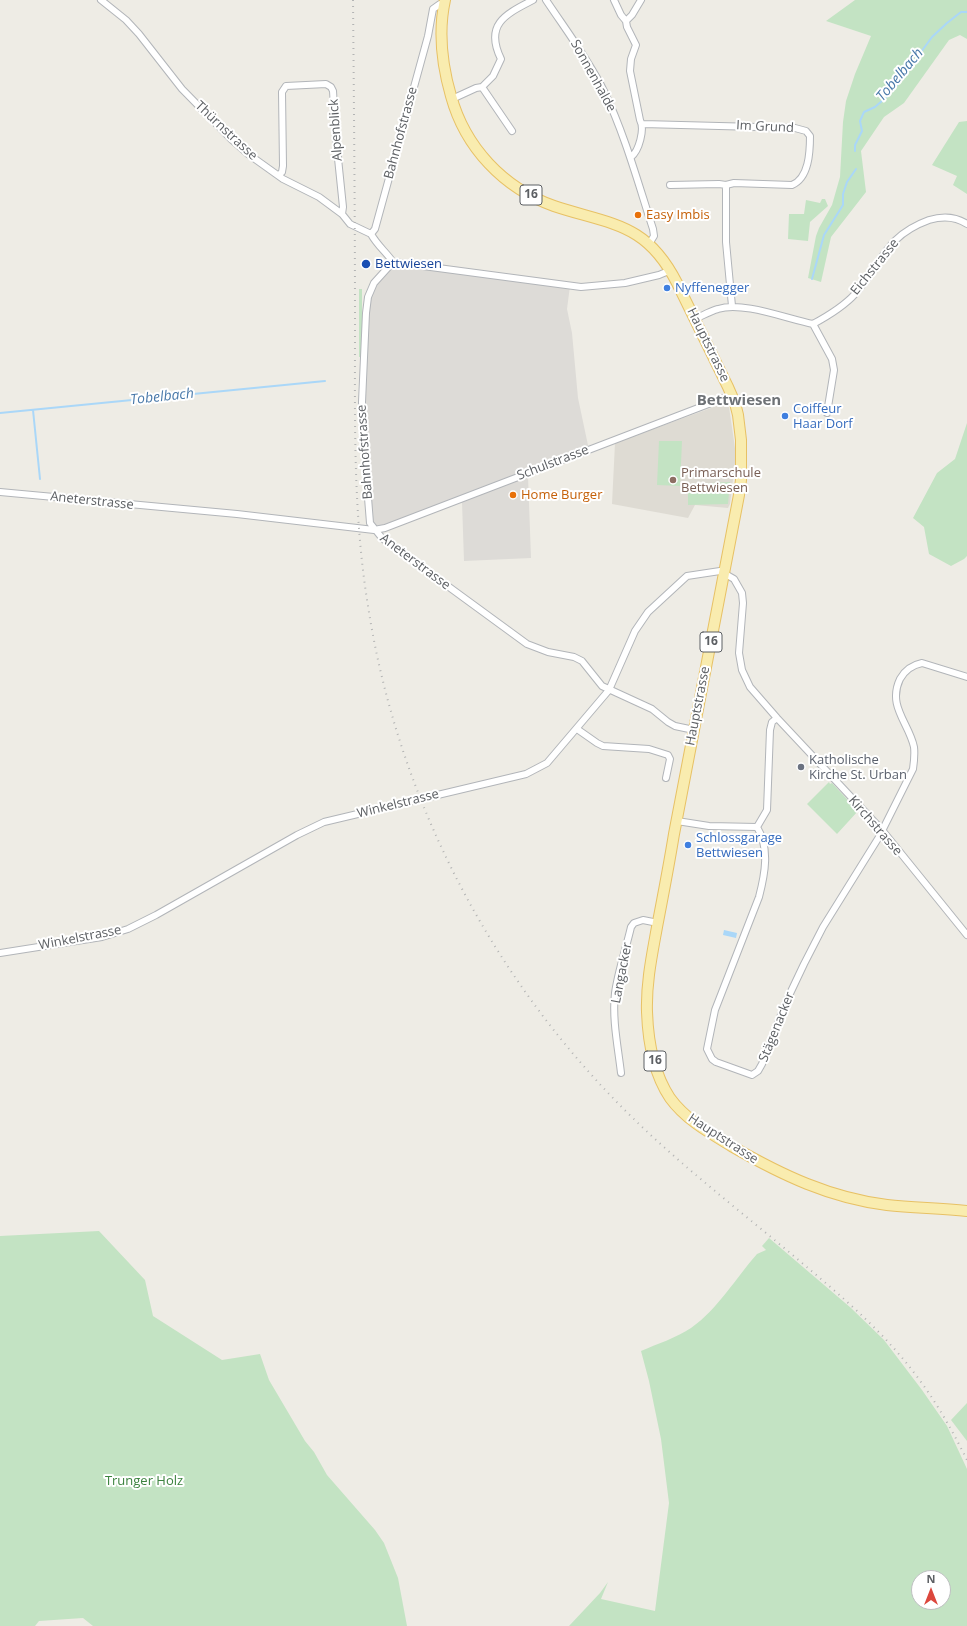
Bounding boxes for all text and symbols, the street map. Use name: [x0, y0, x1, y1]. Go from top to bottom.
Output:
street label: Sonnenhalde: [567, 37, 619, 115]
water label: Tobelbach: [873, 45, 927, 105]
street label: Bahnhofstrasse: [381, 85, 421, 181]
street label: Thürnstrasse: [192, 98, 260, 164]
street label: Alpenblick: [326, 98, 346, 162]
street label: Im Grund: [736, 118, 794, 136]
road number: 16: [520, 185, 542, 205]
place label: Easy Imbis: [646, 207, 710, 223]
marker: Easy Imbis: [633, 210, 643, 220]
street label: Eichstrasse: [848, 236, 902, 298]
place label: Bettwiesen: [375, 256, 442, 272]
marker: Bettwiesen: [360, 258, 372, 270]
place label: Nyffenegger: [675, 280, 749, 296]
marker: Nyffenegger: [662, 283, 672, 293]
street label: Hauptstrasse: [683, 305, 733, 385]
water label: Tobelbach: [129, 385, 195, 409]
district label: Bettwiesen: [697, 392, 781, 410]
place label: Coiffeur Haar Dorf: [793, 401, 853, 432]
street label: Bahnhofstrasse: [354, 404, 376, 500]
marker: Coiffeur Haar Dorf: [780, 411, 790, 421]
street label: Schulstrasse: [515, 442, 591, 484]
place label: Primarschule Bettwiesen: [681, 465, 761, 496]
marker: Primarschule Bettwiesen: [668, 475, 678, 485]
place label: Home Burger: [521, 487, 602, 503]
street label: Aneterstrasse: [50, 489, 134, 513]
marker: Home Burger: [508, 490, 518, 500]
street label: Aneterstrasse: [377, 531, 453, 593]
road number: 16: [700, 632, 722, 652]
street label: Hauptstrasse: [683, 665, 713, 747]
place label: Katholische Kirche St. Urban: [809, 752, 907, 783]
marker: Katholische Kirche St. Urban: [796, 762, 806, 772]
street label: Winkelstrasse: [355, 786, 441, 822]
street label: Kirchstrasse: [845, 793, 905, 859]
place label: Schlossgarage Bettwiesen: [696, 830, 782, 861]
marker: Schlossgarage Bettwiesen: [683, 840, 693, 850]
street label: Winkelstrasse: [37, 922, 123, 954]
street label: Langacker: [608, 941, 636, 1005]
street label: Stägenacker: [756, 990, 798, 1064]
road number: 16: [644, 1051, 666, 1071]
street label: Hauptstrasse: [685, 1111, 761, 1167]
park label: Trunger Holz: [105, 1473, 183, 1489]
north arrow: [911, 1570, 951, 1610]
text: N: [927, 1571, 935, 1586]

